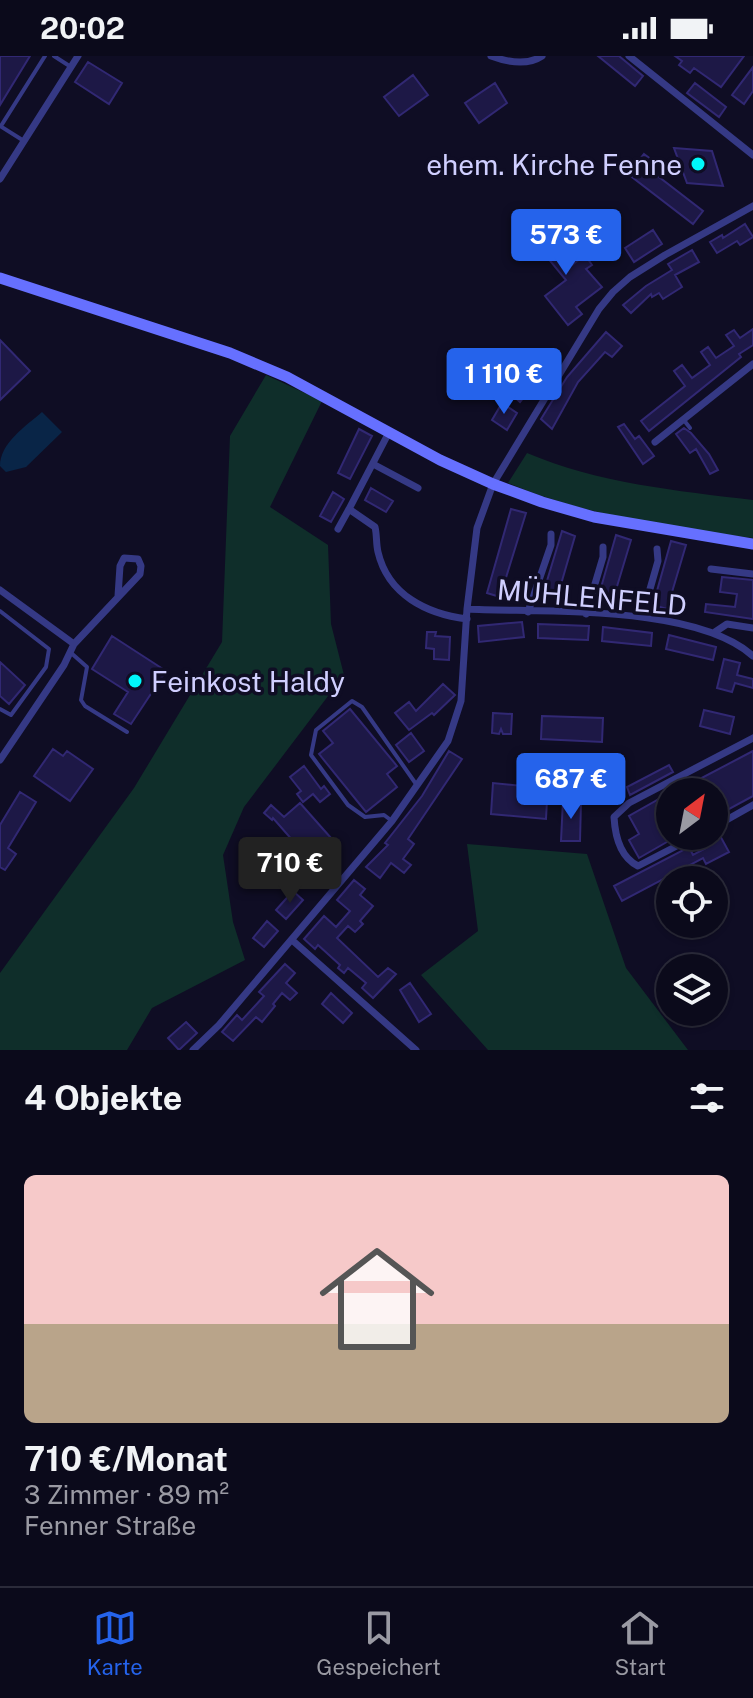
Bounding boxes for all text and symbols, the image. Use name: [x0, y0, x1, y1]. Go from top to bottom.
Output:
text: 20:02: [40, 10, 125, 46]
place label: ehem. Kirche Fenne: [426, 148, 682, 181]
marker: ehem. Kirche Fenne: [689, 155, 707, 173]
pin: 573 €: [510, 209, 622, 277]
text: 573 €: [529, 219, 603, 250]
pin: 1 110 €: [430, 348, 578, 416]
text: 1 110 €: [465, 358, 543, 389]
street label: MÜHLENFELD: [496, 572, 688, 622]
place label: Feinkost Haldy: [151, 665, 345, 698]
marker: Feinkost Haldy: [126, 672, 144, 690]
pin: 687 €: [515, 753, 627, 821]
text: 687 €: [534, 763, 608, 794]
north arrow: [656, 778, 728, 850]
map controls: [656, 778, 728, 1026]
pin: 710 €: [234, 837, 346, 905]
text: 710 €: [256, 847, 324, 878]
button: locate: [656, 866, 728, 938]
button: layers: [656, 954, 728, 1026]
icon: filters: [685, 1076, 729, 1120]
text: 4 Objekte: [24, 1078, 182, 1118]
icon: home: [305, 1227, 449, 1371]
text: 710 €/Monat: [24, 1439, 228, 1479]
text: 3 Zimmer · 89 m²: [24, 1479, 229, 1510]
text: Fenner Straße: [24, 1510, 196, 1541]
tab: Karte: [87, 1606, 143, 1680]
tab: Gespeichert: [316, 1606, 441, 1680]
tab: Start: [614, 1606, 666, 1680]

